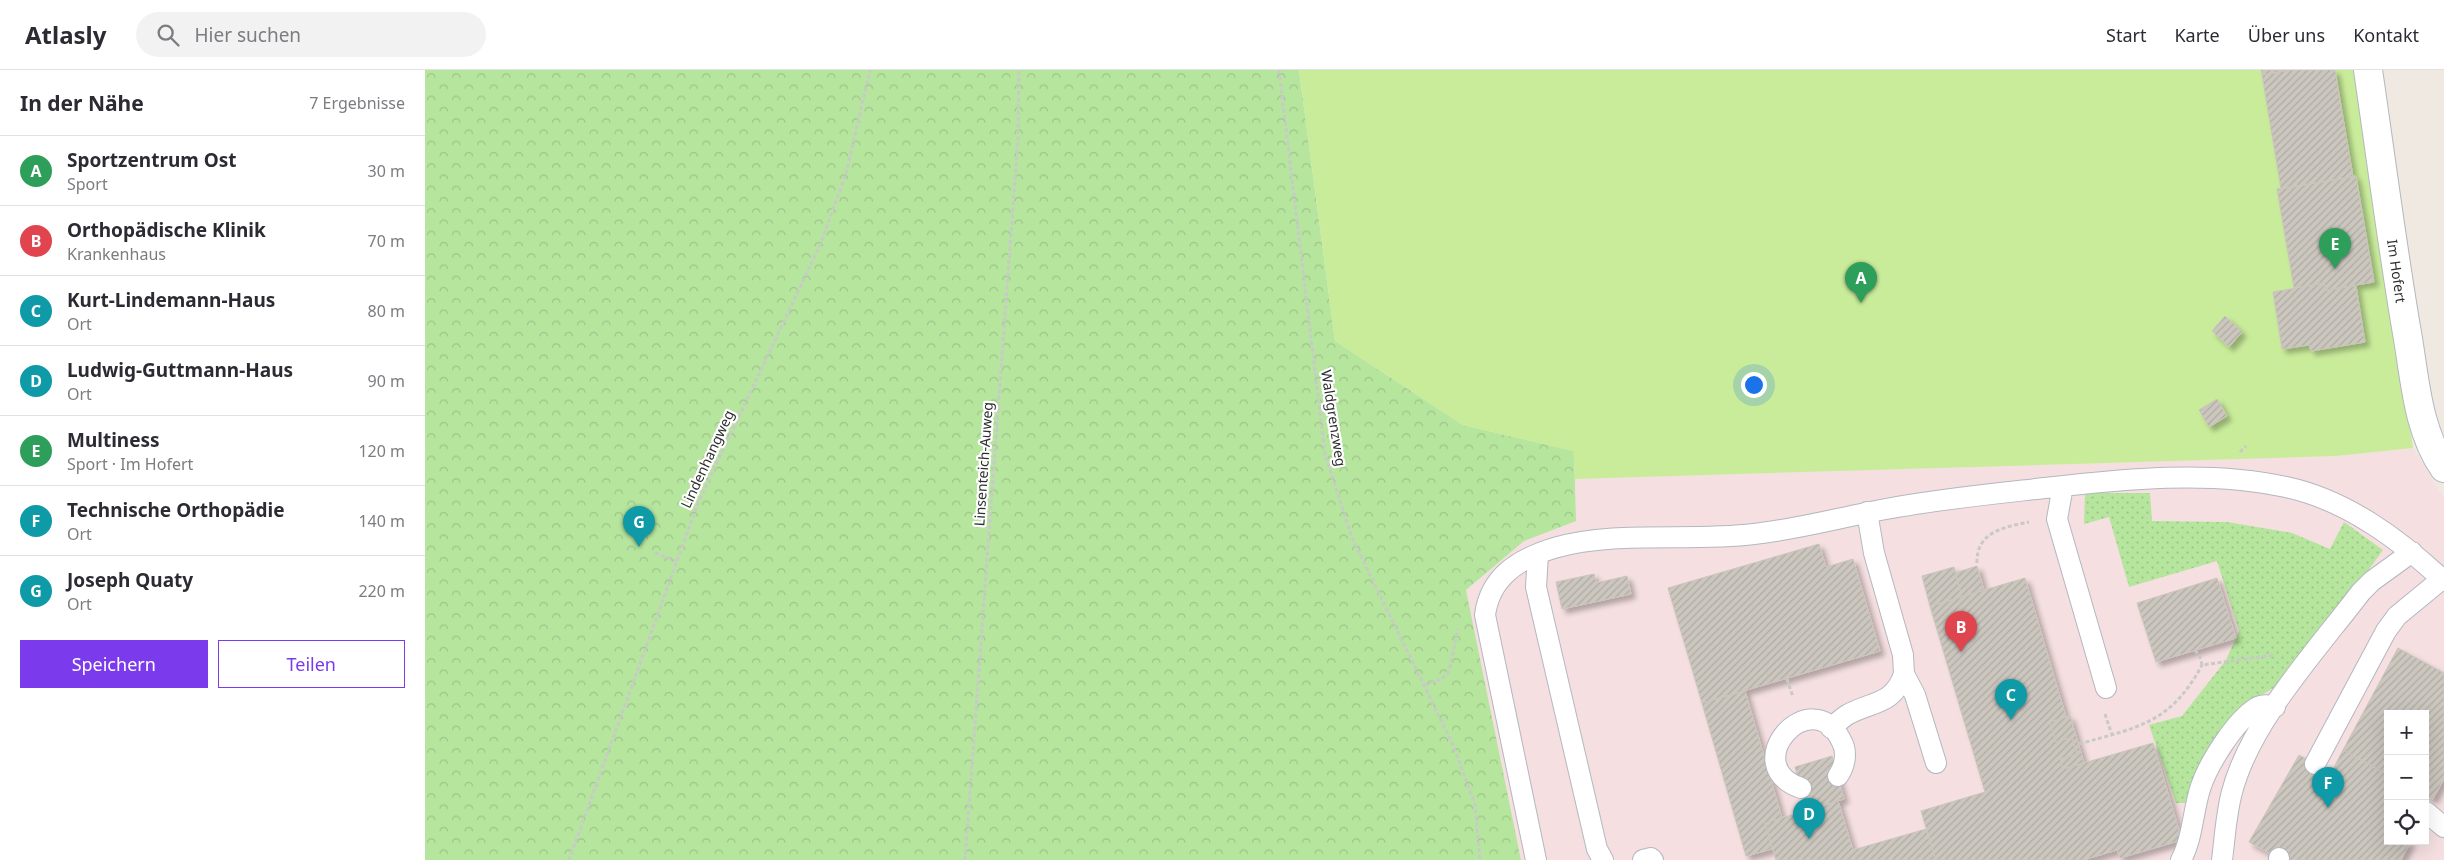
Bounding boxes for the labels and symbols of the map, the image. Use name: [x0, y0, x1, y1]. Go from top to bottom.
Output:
pin: E: [2319, 228, 2351, 269]
street label: Im Hofert: [2383, 238, 2411, 304]
pin: A: [1845, 262, 1877, 303]
street label: Waldgrenzweg: [1317, 368, 1351, 468]
your location: [1741, 372, 1767, 398]
street label: Linsenteich-Auweg: [969, 401, 997, 527]
street label: Lindenhangweg: [676, 407, 738, 511]
pin: G: [623, 506, 655, 547]
pin: B: [1945, 611, 1977, 652]
pin: C: [1995, 679, 2027, 720]
pin: F: [2312, 767, 2344, 808]
pin: D: [1793, 798, 1825, 839]

